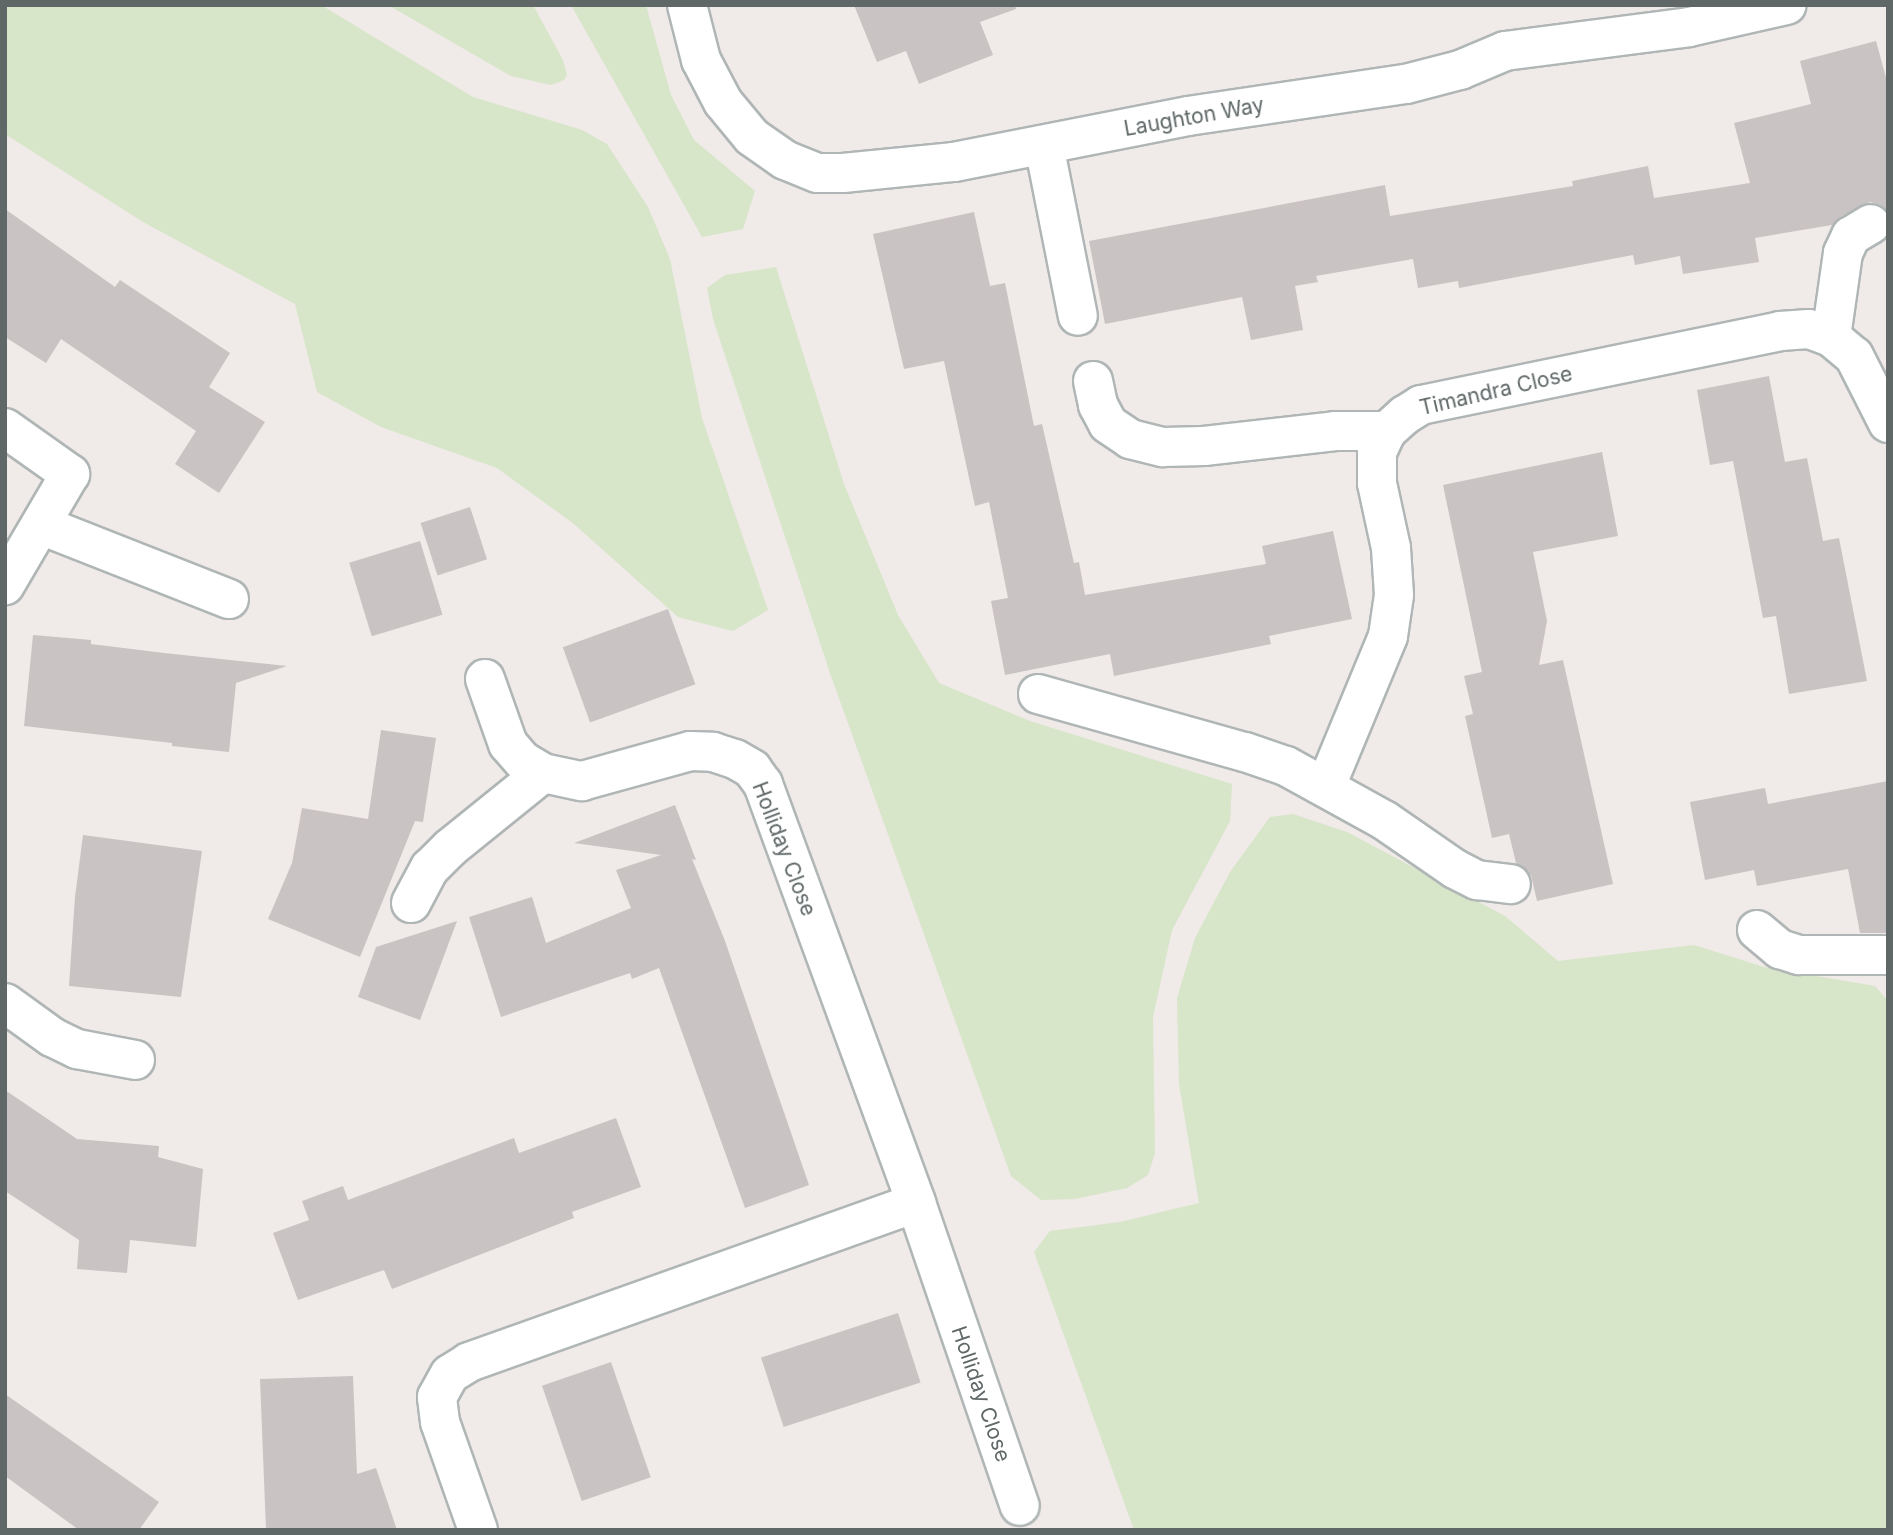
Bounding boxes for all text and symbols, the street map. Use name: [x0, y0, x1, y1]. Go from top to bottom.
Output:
street label: Laughton Way: [1122, 92, 1266, 142]
street label: Timandra Close: [1417, 361, 1575, 421]
street label: Holliday Close: [747, 778, 821, 920]
street label: Holliday Close: [946, 1323, 1016, 1465]

